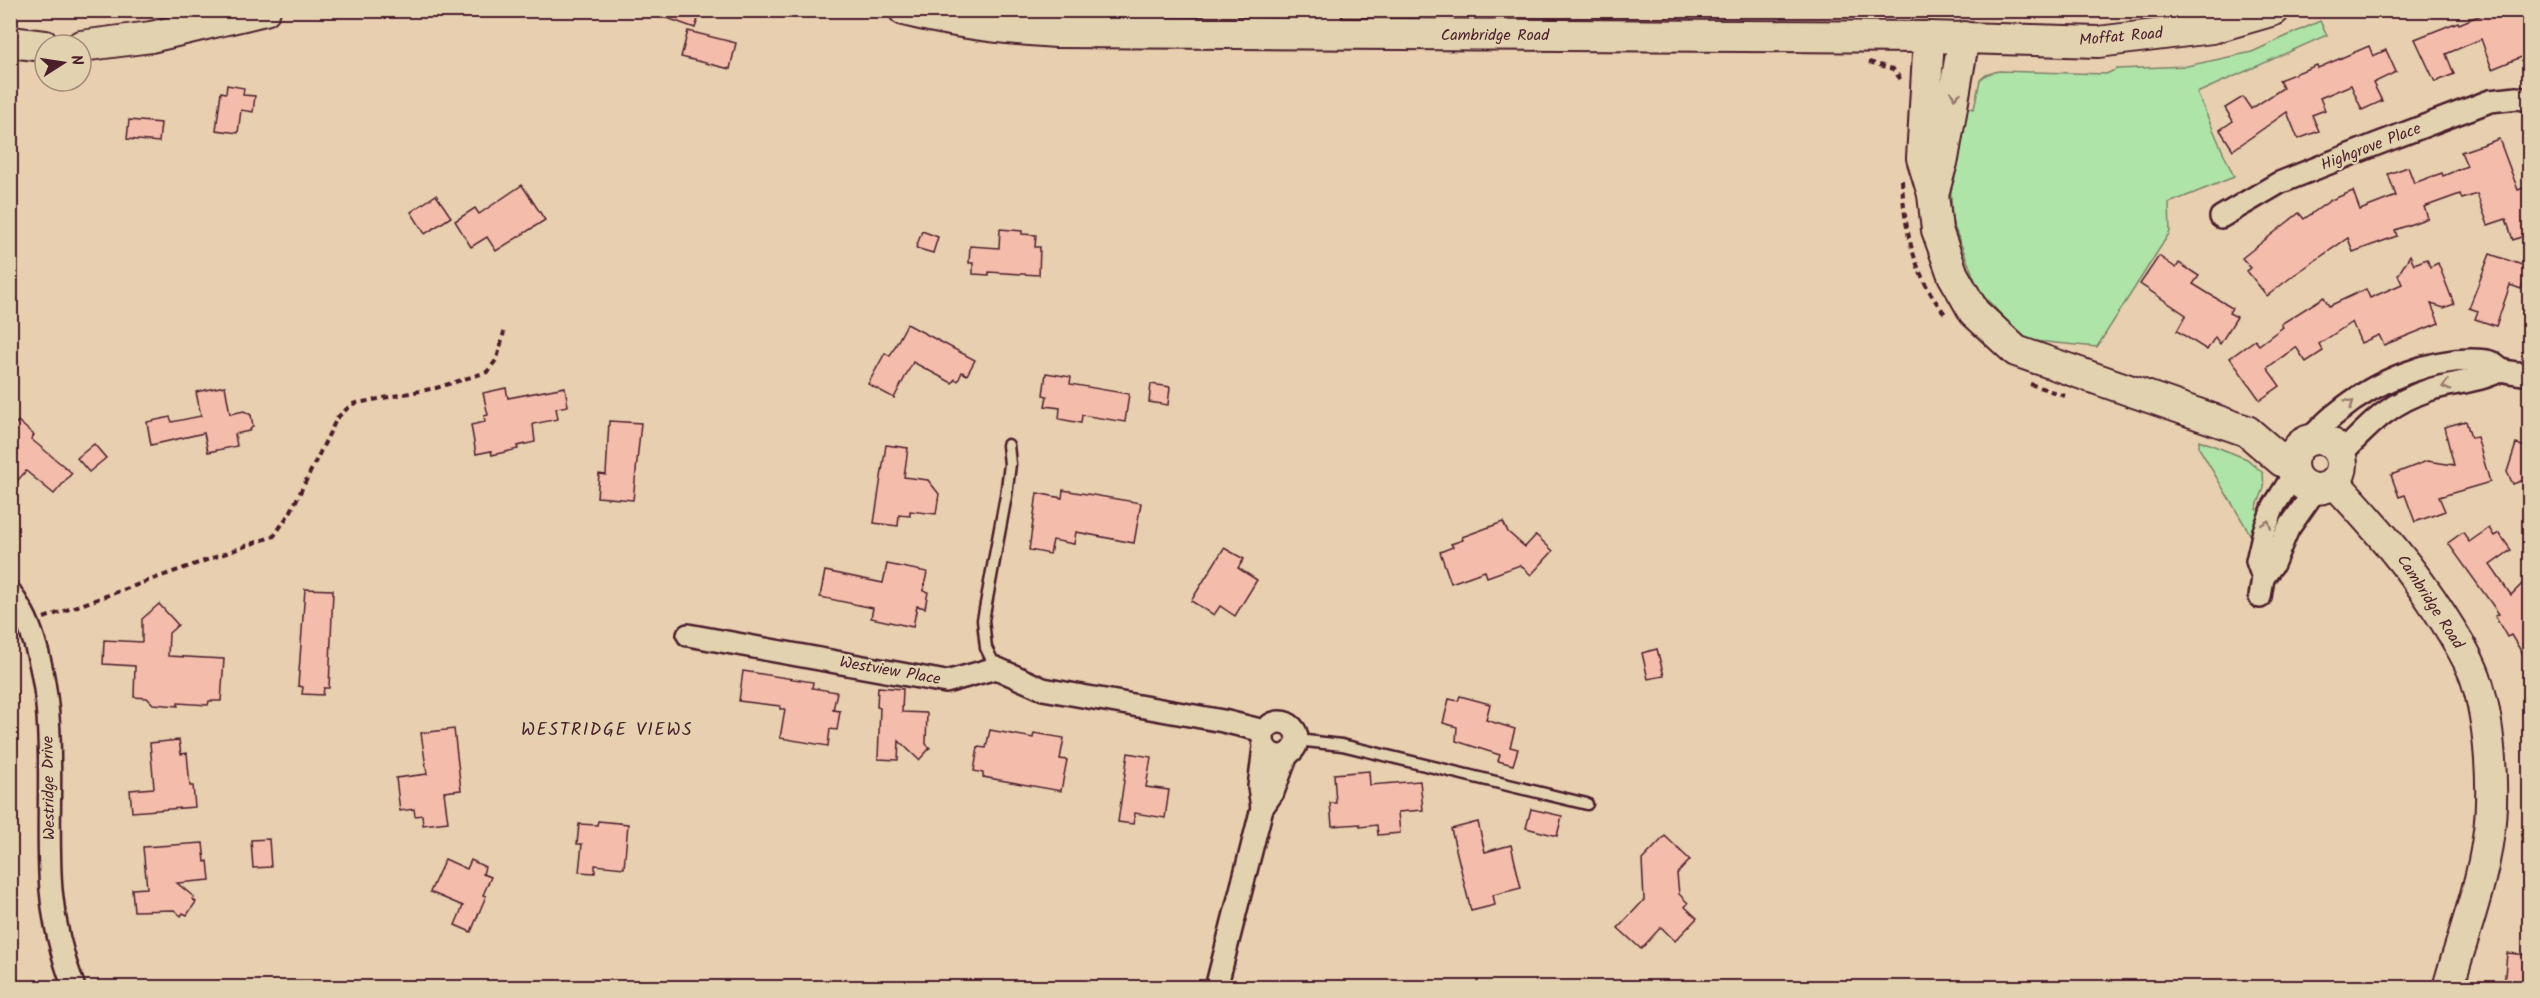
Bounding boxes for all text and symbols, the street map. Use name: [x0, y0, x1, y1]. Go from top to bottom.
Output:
street label: Moffat Road: [2078, 21, 2165, 53]
street label: Cambridge Road: [1441, 23, 1550, 48]
north arrow: [33, 33, 93, 93]
text: N: [63, 53, 89, 68]
one-way arrow: [1949, 90, 1961, 99]
street label: Highgrove Place: [2317, 116, 2425, 178]
one-way arrow: [2441, 378, 2451, 391]
one-way arrow: [2344, 399, 2355, 410]
one-way arrow: [2260, 519, 2272, 530]
street label: Cambridge Road: [2390, 550, 2471, 655]
street label: Westview Place: [838, 650, 942, 692]
district label: WESTRIDGE VIEWS: [521, 716, 693, 745]
street label: Westridge Drive: [36, 736, 62, 840]

